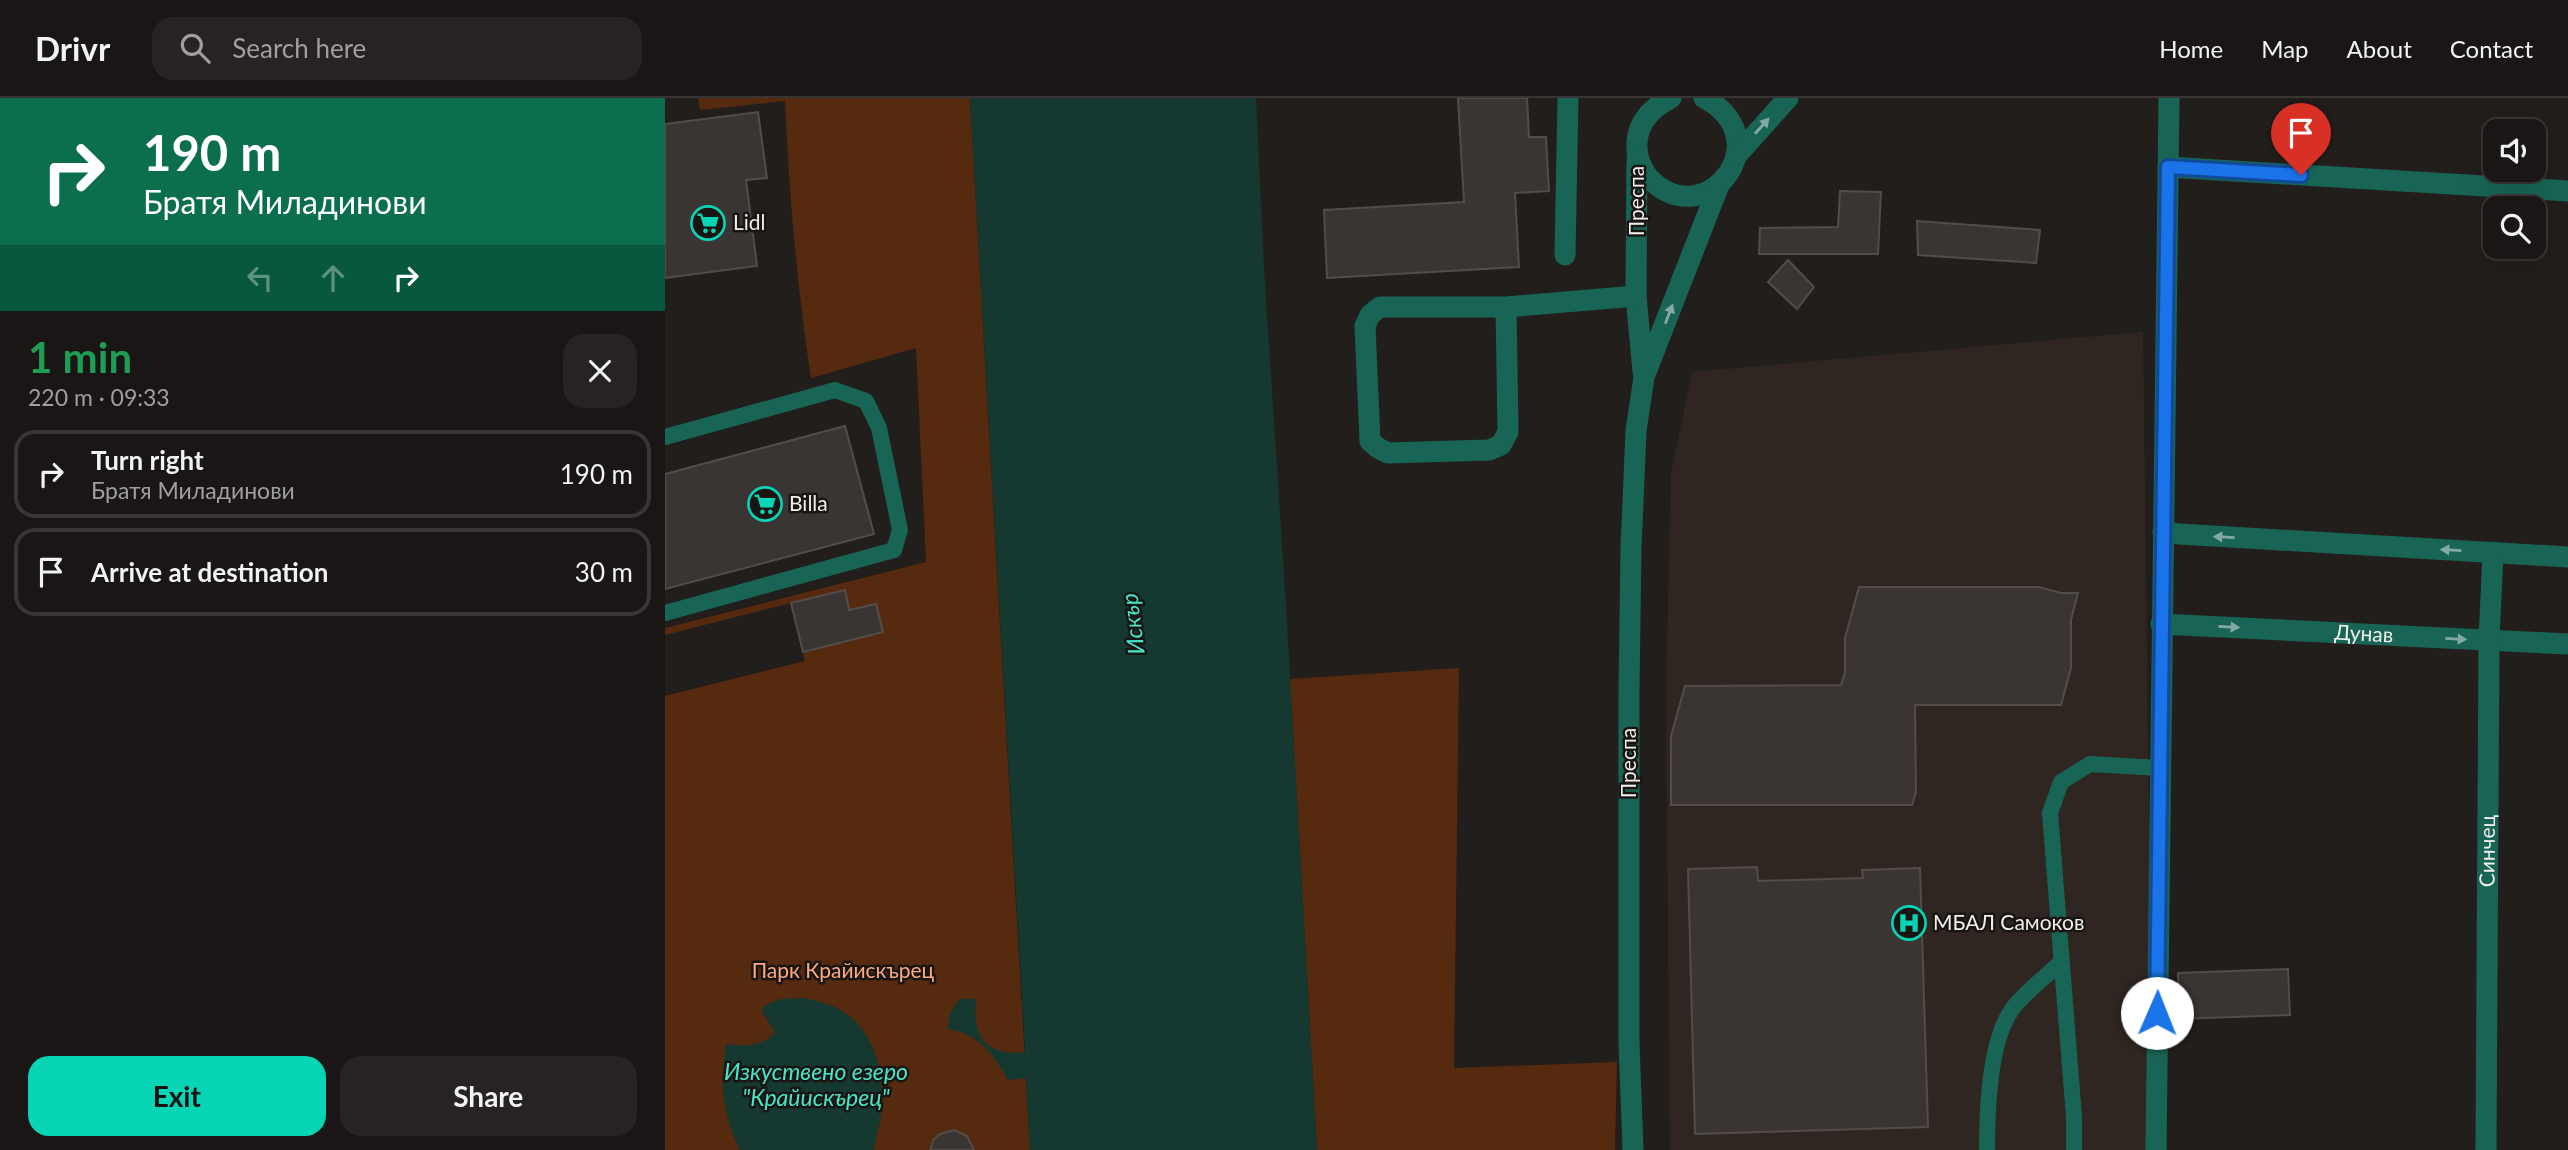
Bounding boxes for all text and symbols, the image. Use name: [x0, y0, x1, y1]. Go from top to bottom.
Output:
search box: [152, 17, 642, 80]
text: Drivr: [35, 28, 110, 68]
icon: search: [176, 29, 214, 67]
text: Search here: [232, 32, 366, 64]
text: Home: [2159, 34, 2223, 63]
text: Map: [2261, 34, 2309, 63]
text: About: [2347, 34, 2412, 63]
text: Contact: [2450, 34, 2533, 63]
pin: [2271, 103, 2331, 175]
icon: arrive: [2282, 114, 2320, 152]
one-way arrow: [1754, 118, 1770, 135]
map controls: [2483, 119, 2546, 259]
button: sound: [2483, 119, 2546, 182]
text: 190 m: [143, 123, 281, 181]
icon: right: [28, 126, 119, 217]
street label: Преспа: [1623, 166, 1648, 236]
text: Братя Миладинови: [143, 182, 427, 221]
button: search: [2483, 196, 2546, 259]
supermarket icon: Lidl: [689, 204, 727, 242]
place label: Lidl: [733, 209, 766, 234]
icon: left: [241, 259, 279, 297]
icon: ahead: [314, 259, 352, 297]
icon: right: [387, 259, 425, 297]
one-way arrow: [1663, 303, 1674, 324]
text: 1 min: [28, 332, 132, 382]
button: close: [563, 334, 637, 408]
text: 220 m · 09:33: [28, 383, 170, 411]
text: Turn right: [91, 444, 204, 476]
icon: right: [32, 455, 70, 493]
text: 190 m: [560, 458, 633, 490]
text: Братя Миладинови: [91, 476, 295, 504]
supermarket icon: Billa: [746, 485, 784, 523]
place label: Billa: [789, 490, 828, 515]
one-way arrow: [2213, 531, 2235, 542]
one-way arrow: [2440, 544, 2462, 555]
icon: arrive: [32, 553, 70, 591]
text: Arrive at destination: [91, 556, 328, 588]
text: 30 m: [575, 556, 633, 588]
water label: Искър: [1114, 592, 1150, 656]
street label: Дунав: [2334, 619, 2394, 646]
one-way arrow: [2219, 622, 2241, 633]
one-way arrow: [2446, 633, 2468, 644]
street label: Преспа: [1615, 728, 1640, 798]
street label: Синчец: [2474, 814, 2499, 887]
hospital icon: МБАЛ Самоков: [1890, 904, 1928, 942]
place label: МБАЛ Самоков: [1933, 909, 2084, 934]
park label: Парк Крайискърец: [752, 957, 935, 982]
position arrow: [2120, 976, 2194, 1050]
button: Exit: [28, 1056, 326, 1136]
button: Share: [340, 1056, 637, 1136]
water label: Изкуствено езеро "Крайискърец": [724, 1057, 908, 1111]

